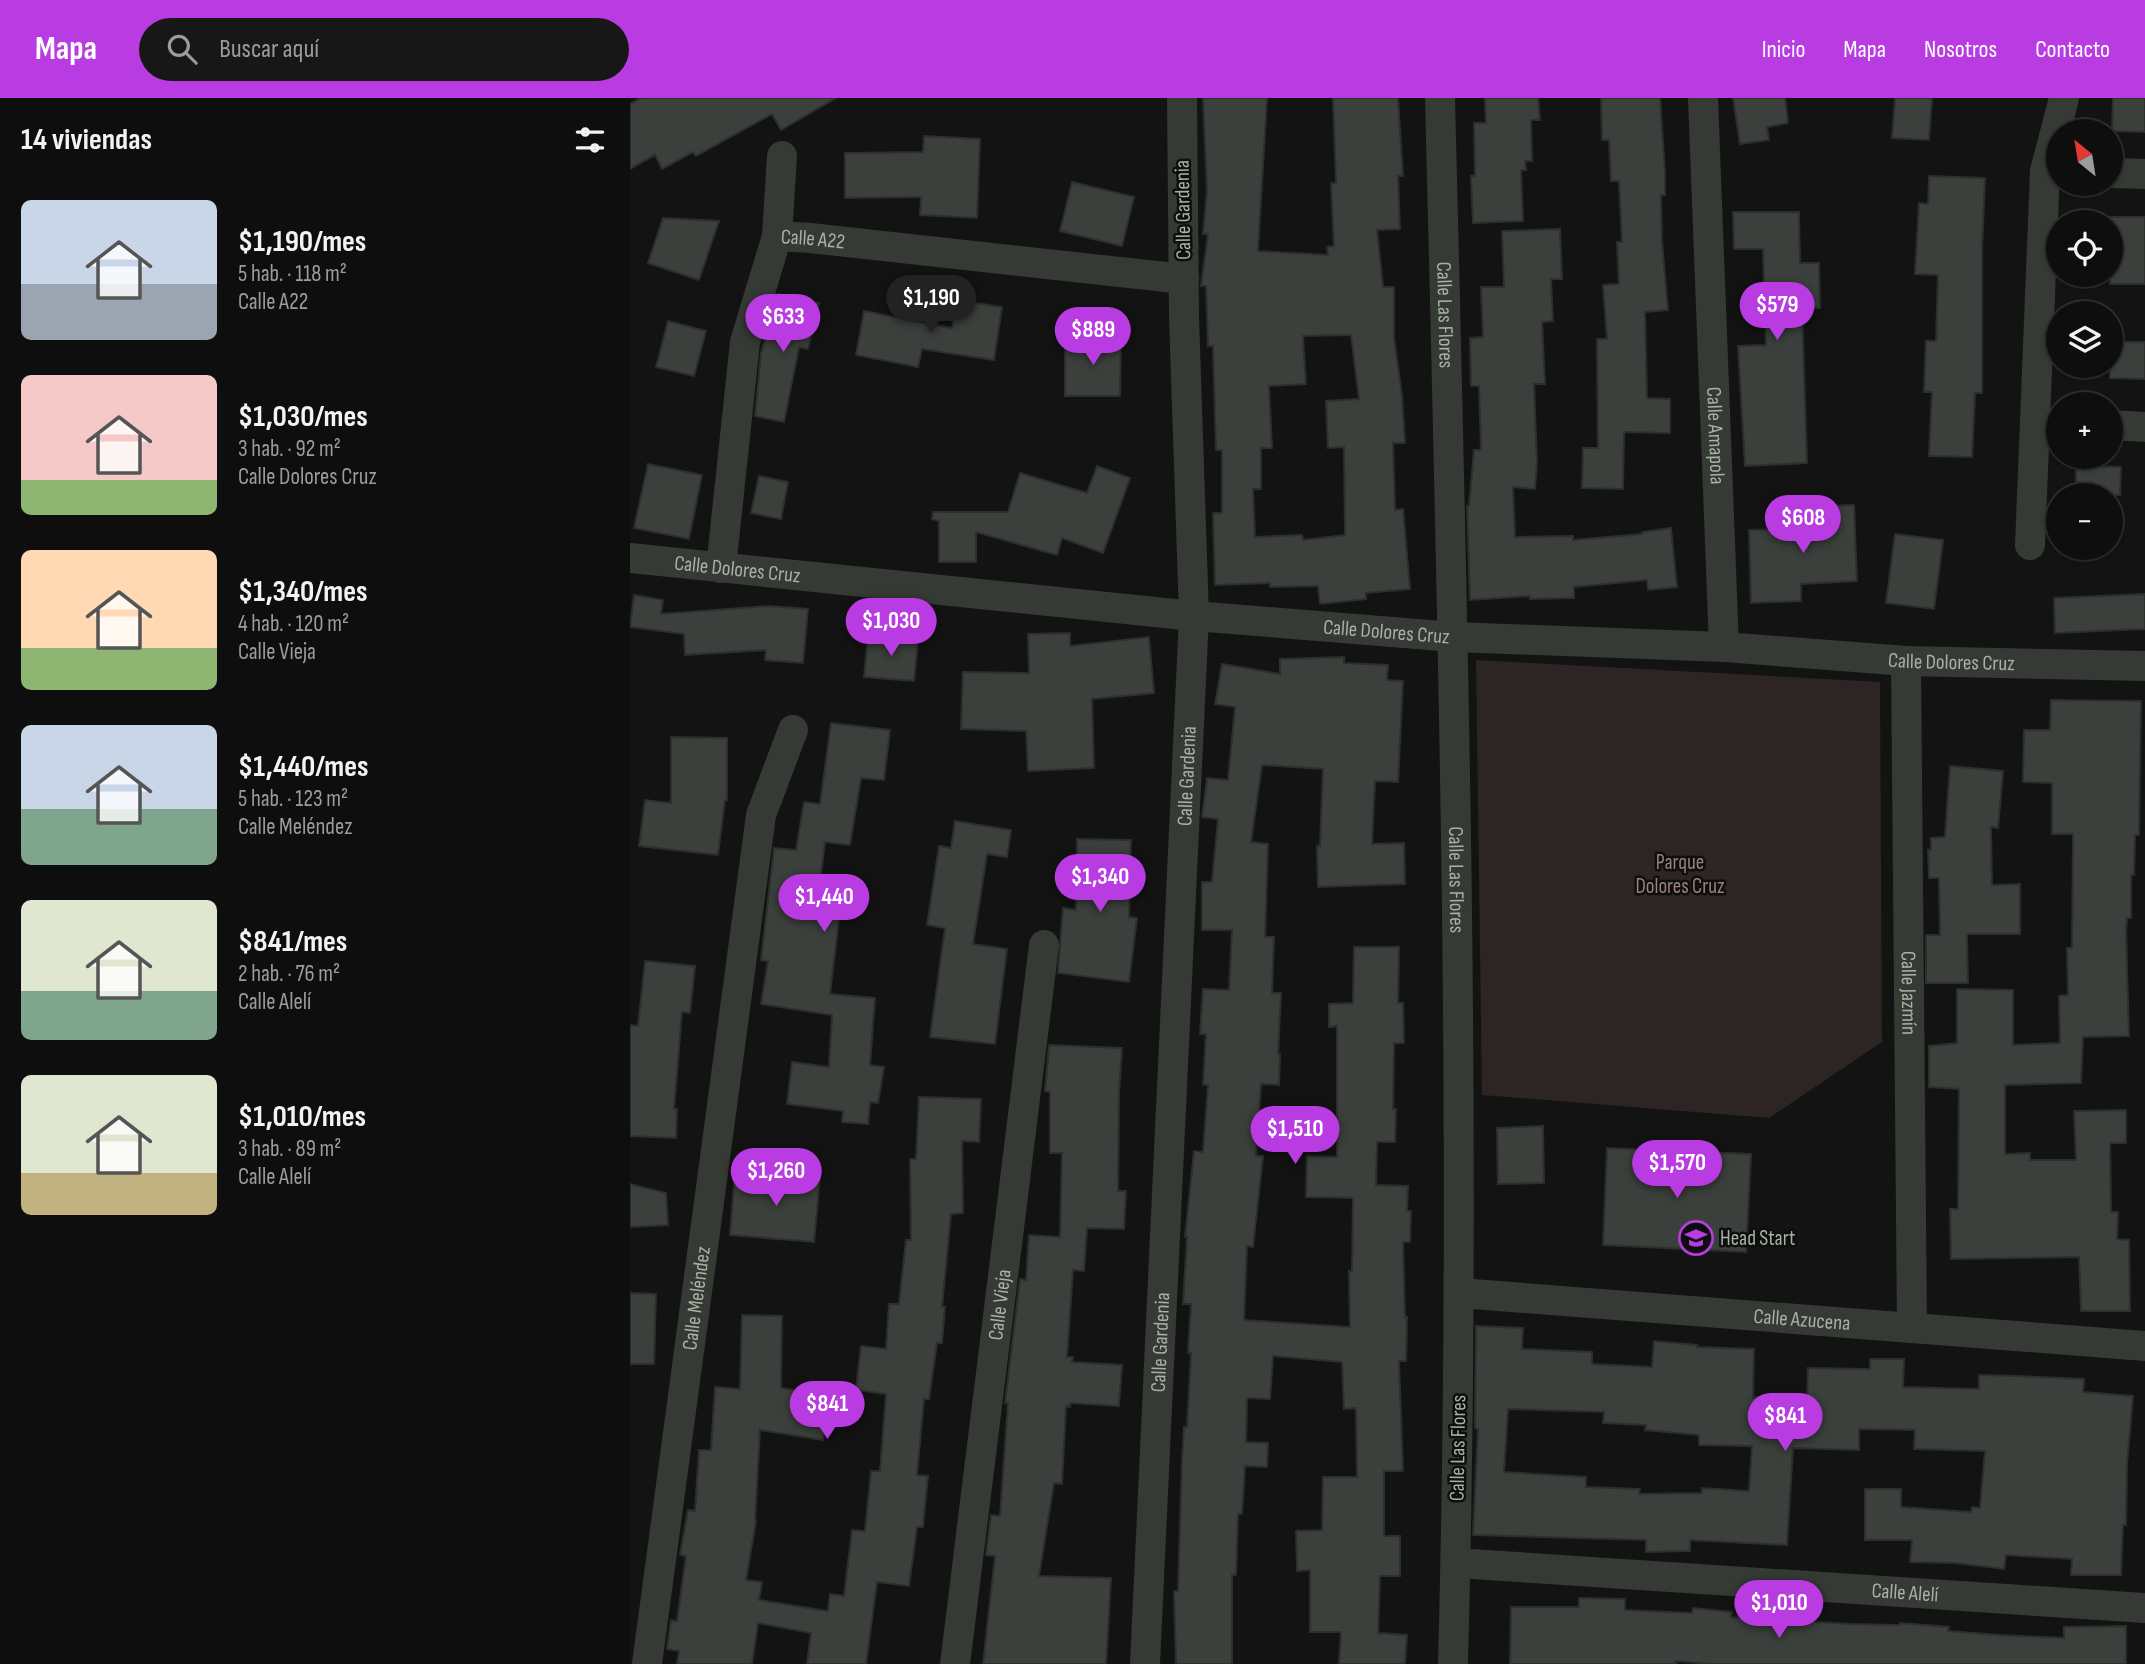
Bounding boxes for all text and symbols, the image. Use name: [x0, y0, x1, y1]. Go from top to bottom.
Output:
search box: [139, 18, 629, 81]
text: Mapa: [35, 29, 97, 69]
icon: search: [163, 30, 201, 68]
text: Buscar aquí: [219, 34, 319, 65]
text: Inicio: [1762, 35, 1805, 64]
text: Mapa: [1843, 35, 1886, 64]
text: Nosotros: [1924, 35, 1997, 64]
text: Contacto: [2035, 35, 2110, 64]
north arrow: [2046, 119, 2123, 196]
map controls: [2046, 119, 2123, 560]
icon: filters: [571, 121, 609, 159]
text: 14 viviendas: [21, 122, 152, 158]
street label: Calle Gardenia: [1170, 160, 1196, 260]
button: locate: [2046, 210, 2123, 287]
text: $1,190/mes: [238, 224, 366, 260]
street label: Calle A22: [780, 224, 846, 254]
icon: home: [77, 228, 161, 312]
text: 5 hab. · 118 m²: [238, 260, 347, 288]
street label: Calle Las Flores: [1432, 261, 1459, 369]
pin: $1,190: [874, 275, 988, 335]
pin: $579: [1736, 282, 1818, 342]
text: $1,190: [902, 284, 960, 312]
text: Calle A22: [238, 288, 308, 316]
text: $579: [1756, 291, 1798, 319]
pin: $633: [742, 294, 824, 354]
button: layers: [2046, 301, 2123, 378]
text: $633: [761, 303, 805, 331]
pin: $889: [1052, 308, 1134, 367]
text: $889: [1071, 316, 1115, 344]
street label: Calle Amapola: [1702, 386, 1730, 485]
button: +: [2046, 392, 2123, 469]
text: $1,030/mes: [238, 399, 368, 435]
icon: home: [77, 403, 161, 487]
text: 3 hab. · 92 m²: [238, 435, 341, 463]
text: Calle Dolores Cruz: [238, 463, 377, 491]
button: −: [2046, 483, 2123, 560]
pin: $608: [1762, 496, 1844, 555]
text: $608: [1781, 504, 1825, 532]
street label: Calle Dolores Cruz: [673, 550, 802, 588]
text: $1,340/mes: [238, 574, 368, 610]
icon: home: [77, 578, 161, 662]
pin: $1,030: [834, 598, 948, 658]
text: $1,030: [862, 607, 920, 635]
text: 4 hab. · 120 m²: [238, 610, 349, 638]
street label: Calle Dolores Cruz: [1322, 614, 1451, 649]
text: Calle Vieja: [238, 638, 316, 666]
street label: Calle Dolores Cruz: [1887, 647, 2016, 676]
street label: Calle Gardenia: [1172, 725, 1201, 826]
text: $1,440/mes: [238, 749, 369, 785]
icon: home: [77, 753, 161, 837]
text: 5 hab. · 123 m²: [238, 785, 348, 813]
text: Calle Meléndez: [238, 813, 352, 841]
street label: Calle Las Flores: [1443, 826, 1470, 933]
park label: Parque Dolores Cruz: [1635, 850, 1725, 899]
pin: $1,340: [1043, 854, 1157, 914]
text: $1,340: [1071, 863, 1129, 891]
pin: $1,440: [767, 874, 881, 934]
text: $1,440: [794, 883, 854, 911]
text: $841/mes: [238, 924, 347, 960]
icon: home: [77, 928, 161, 1012]
street label: Calle Jazmín: [1896, 951, 1922, 1035]
text: 2 hab. · 76 m²: [238, 960, 340, 988]
text: Calle Alelí: [238, 988, 311, 1016]
text: $1,010/mes: [238, 1099, 366, 1135]
icon: home: [77, 1103, 161, 1187]
pin: $1,510: [1238, 1107, 1352, 1166]
text: $1,510: [1267, 1115, 1323, 1143]
text: 3 hab. · 89 m²: [238, 1135, 341, 1163]
pin: $1,570: [1620, 1140, 1734, 1200]
pin: $1,260: [719, 1148, 833, 1208]
text: $1,570: [1648, 1149, 1706, 1177]
text: $1,260: [747, 1157, 805, 1185]
text: Calle Alelí: [238, 1163, 311, 1191]
school or university icon: Head Start: [1677, 1219, 1715, 1257]
place label: Head Start: [1720, 1226, 1795, 1251]
street label: Calle Meléndez: [677, 1244, 716, 1352]
street label: Calle Vieja: [983, 1268, 1016, 1342]
street label: Calle Gardenia: [1145, 1292, 1175, 1393]
street label: Calle Azucena: [1753, 1303, 1851, 1336]
pin: $841: [786, 1382, 868, 1441]
text: $841: [806, 1390, 848, 1418]
pin: $841: [1744, 1394, 1826, 1453]
street label: Calle Las Flores: [1445, 1395, 1471, 1501]
text: $841: [1764, 1402, 1806, 1430]
street label: Calle Alelí: [1871, 1578, 1939, 1607]
pin: $1,010: [1722, 1580, 1836, 1640]
text: $1,010: [1750, 1589, 1808, 1617]

